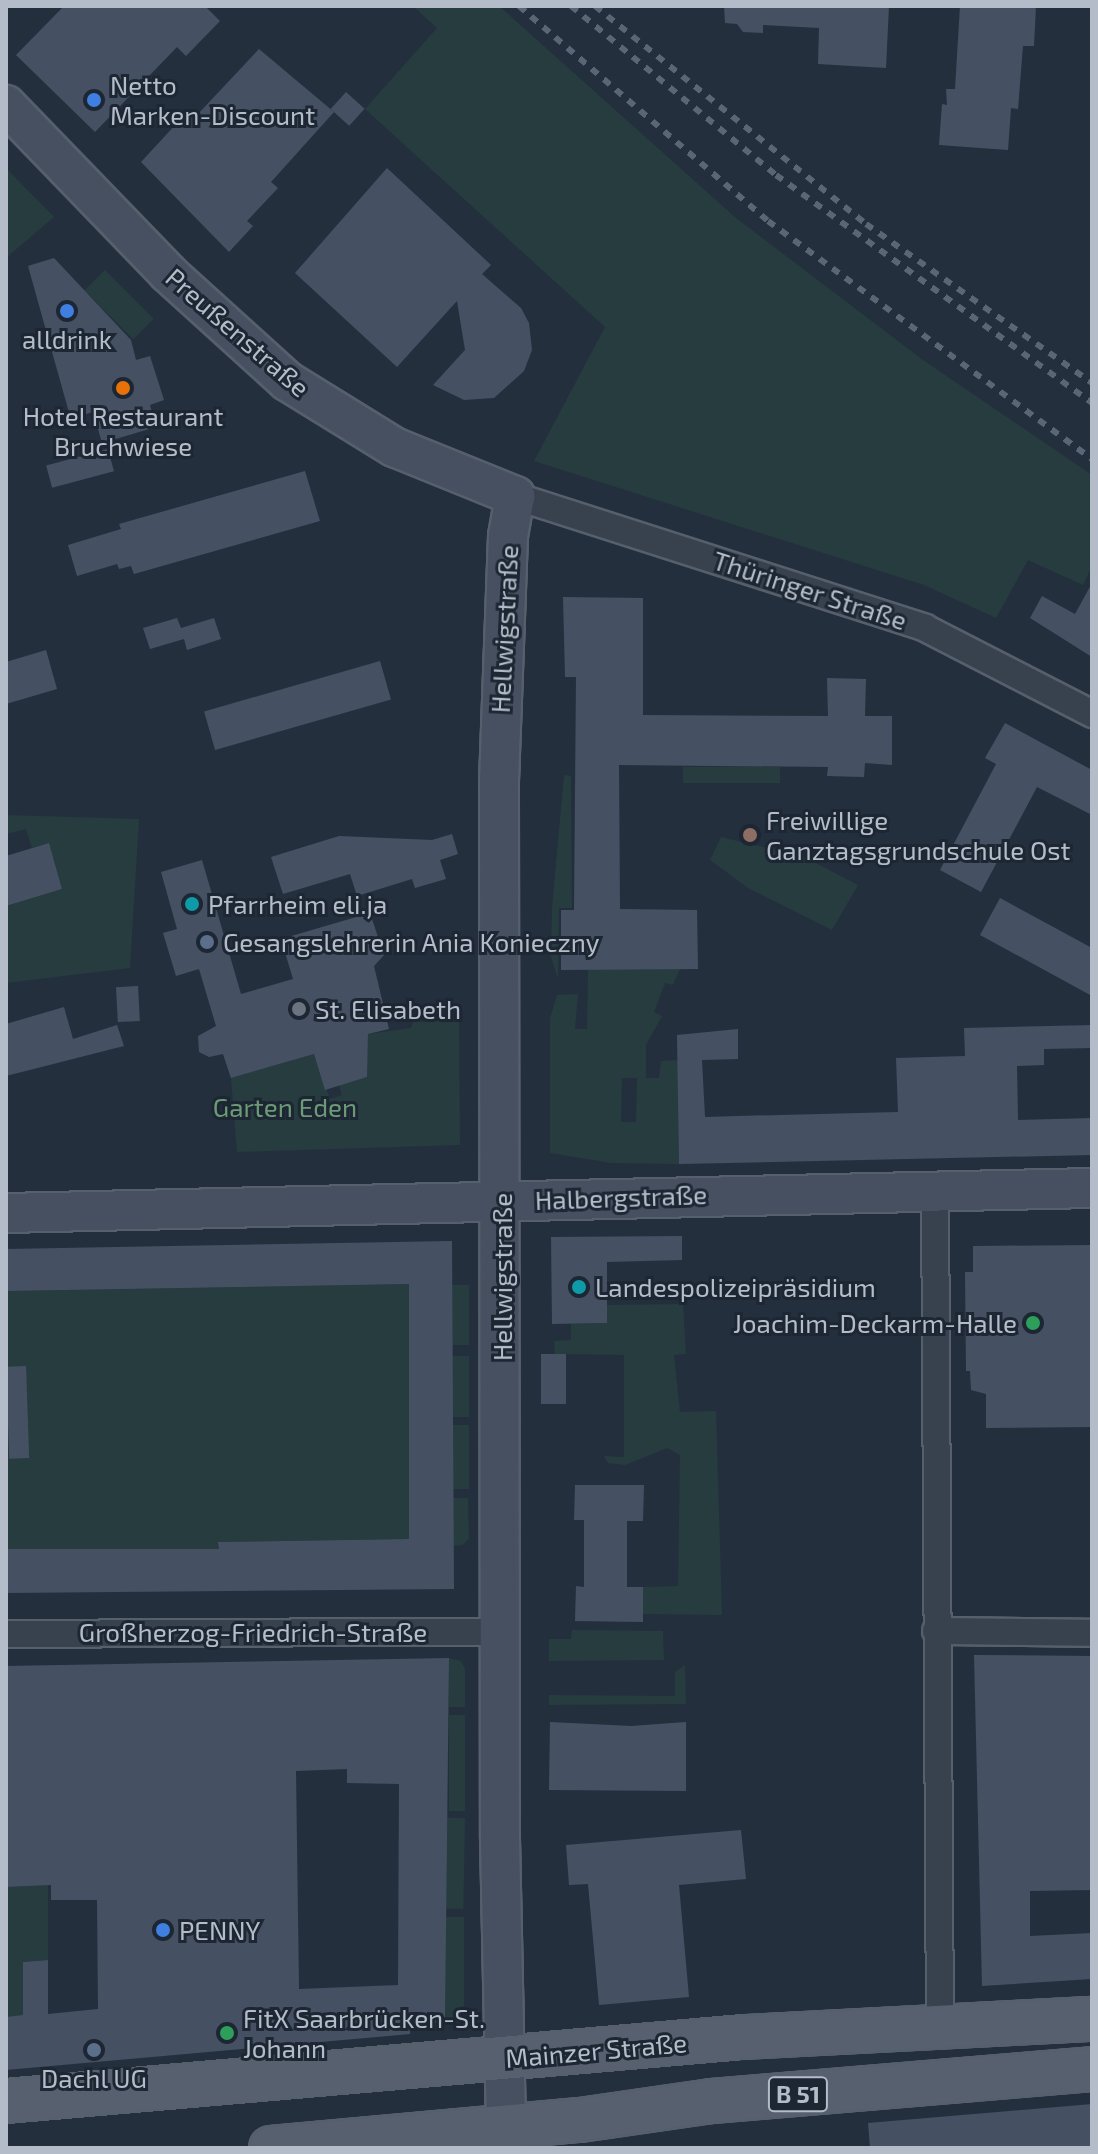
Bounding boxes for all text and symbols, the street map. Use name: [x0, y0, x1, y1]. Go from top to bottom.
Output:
place label: Netto Marken-Discount: [110, 69, 315, 130]
marker: Netto Marken-Discount: [85, 91, 103, 109]
street label: Preußenstraße: [160, 261, 316, 403]
marker: alldrink: [58, 302, 76, 320]
place label: alldrink: [22, 323, 112, 355]
marker: Hotel Restaurant Bruchwiese: [114, 379, 132, 397]
place label: Hotel Restaurant Bruchwiese: [22, 400, 224, 462]
street label: Hellwigstraße: [484, 544, 524, 714]
street label: Thüringer Straße: [709, 544, 911, 636]
place label: Freiwillige Ganztagsgrundschule Ost: [766, 804, 1070, 866]
marker: Freiwillige Ganztagsgrundschule Ost: [741, 826, 759, 844]
place label: Pfarrheim eli.ja: [208, 888, 387, 920]
marker: Pfarrheim eli.ja: [183, 895, 201, 913]
place label: Gesangslehrerin Ania Konieczny: [223, 926, 600, 958]
marker: Gesangslehrerin Ania Konieczny: [198, 933, 216, 951]
place label: St. Elisabeth: [315, 993, 461, 1025]
marker: St. Elisabeth: [290, 1000, 308, 1018]
park label: Garten Eden: [213, 1091, 357, 1123]
street label: Halbergstraße: [534, 1178, 708, 1216]
street label: Hellwigstraße: [486, 1193, 518, 1361]
place label: Landespolizeipräsidium: [595, 1271, 876, 1303]
marker: Landespolizeipräsidium: [570, 1278, 588, 1296]
place label: Joachim-Deckarm-Halle: [733, 1307, 1017, 1339]
marker: Joachim-Deckarm-Halle: [1024, 1314, 1042, 1332]
street label: Großherzog-Friedrich-Straße: [79, 1616, 427, 1648]
place label: PENNY: [179, 1914, 260, 1946]
marker: PENNY: [154, 1921, 172, 1939]
place label: FitX Saarbrücken-St. Johann: [243, 2002, 485, 2064]
marker: FitX Saarbrücken-St. Johann: [218, 2024, 236, 2042]
street label: Mainzer Straße: [504, 2027, 688, 2073]
marker: Dachl UG: [85, 2041, 103, 2059]
place label: Dachl UG: [41, 2062, 147, 2094]
road number: B 51: [766, 2074, 830, 2114]

